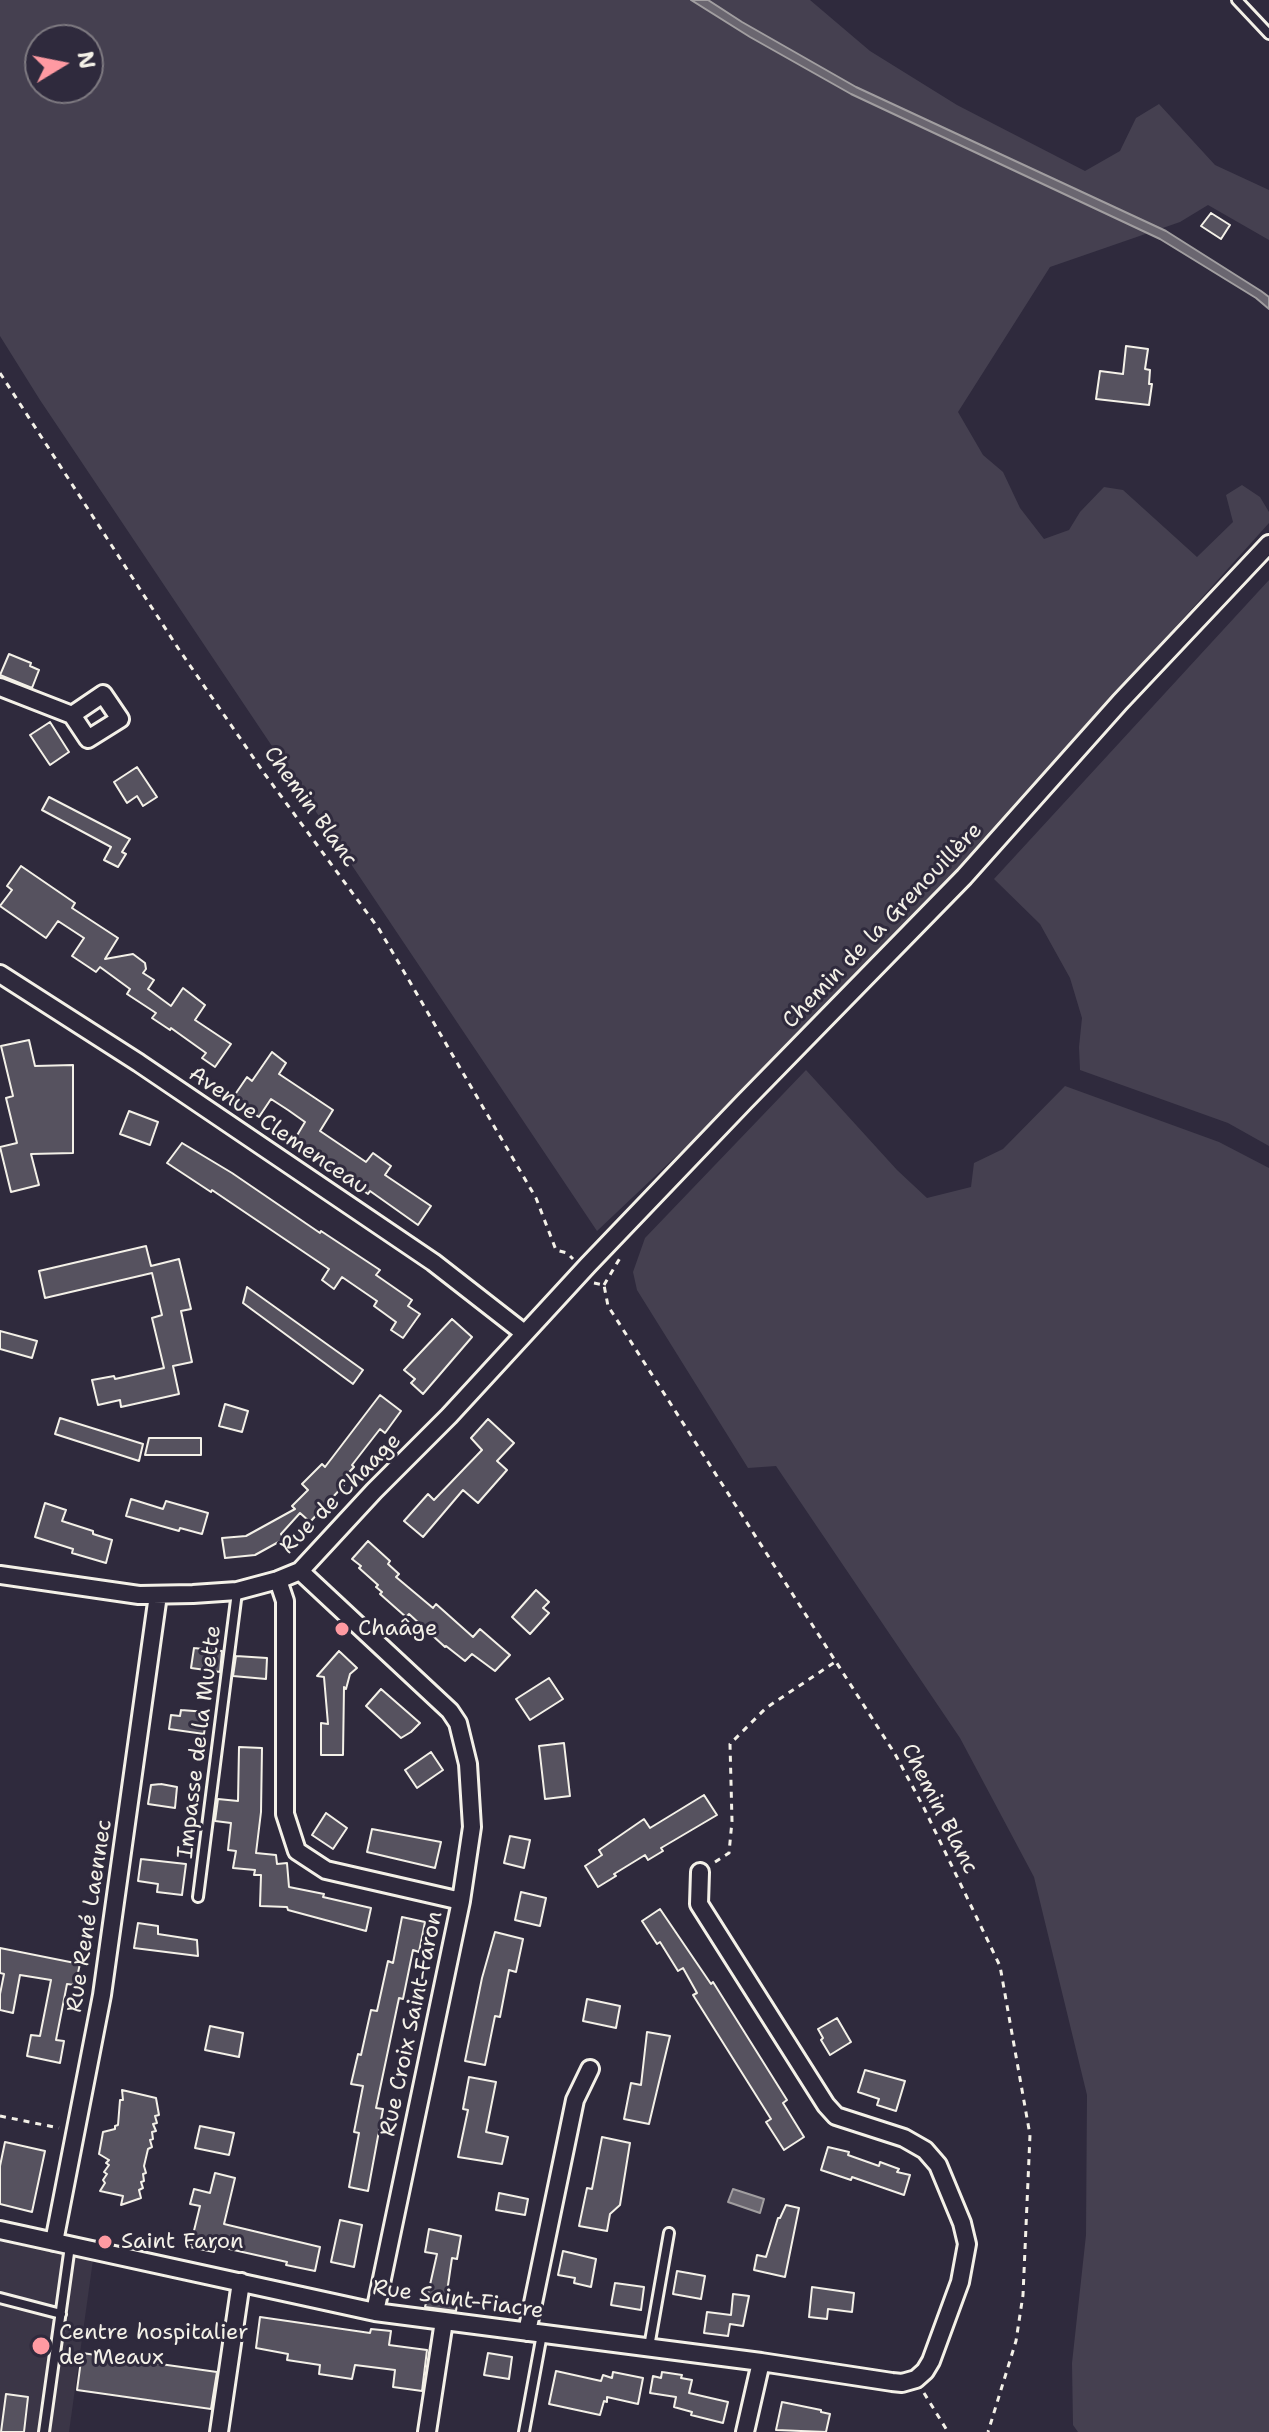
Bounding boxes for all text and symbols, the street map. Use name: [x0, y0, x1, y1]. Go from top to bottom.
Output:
north arrow: [24, 24, 104, 104]
text: N: [70, 49, 102, 71]
street label: Chemin Blanc: [257, 742, 363, 872]
street label: Chemin de la Grenouillère: [778, 818, 988, 1034]
street label: Avenue Clemenceau: [183, 1061, 373, 1201]
street label: Rue de Chaage: [275, 1428, 407, 1560]
place label: Chaâge: [358, 1616, 437, 1642]
marker: Chaâge: [333, 1620, 351, 1638]
street label: Impasse de la Muette: [173, 1624, 227, 1860]
street label: Chemin Blanc: [895, 1739, 983, 1879]
street label: Rue René Laennec: [62, 1818, 118, 2014]
street label: Rue Croix Saint-Faron: [375, 1909, 449, 2139]
place label: Saint Faron: [121, 2229, 243, 2255]
marker: Saint Faron: [96, 2233, 114, 2251]
street label: Rue Saint-Fiacre: [371, 2275, 545, 2325]
place label: Centre hospitalier de Meaux: [59, 2320, 249, 2372]
marker: Centre hospitalier de Meaux: [30, 2335, 52, 2357]

